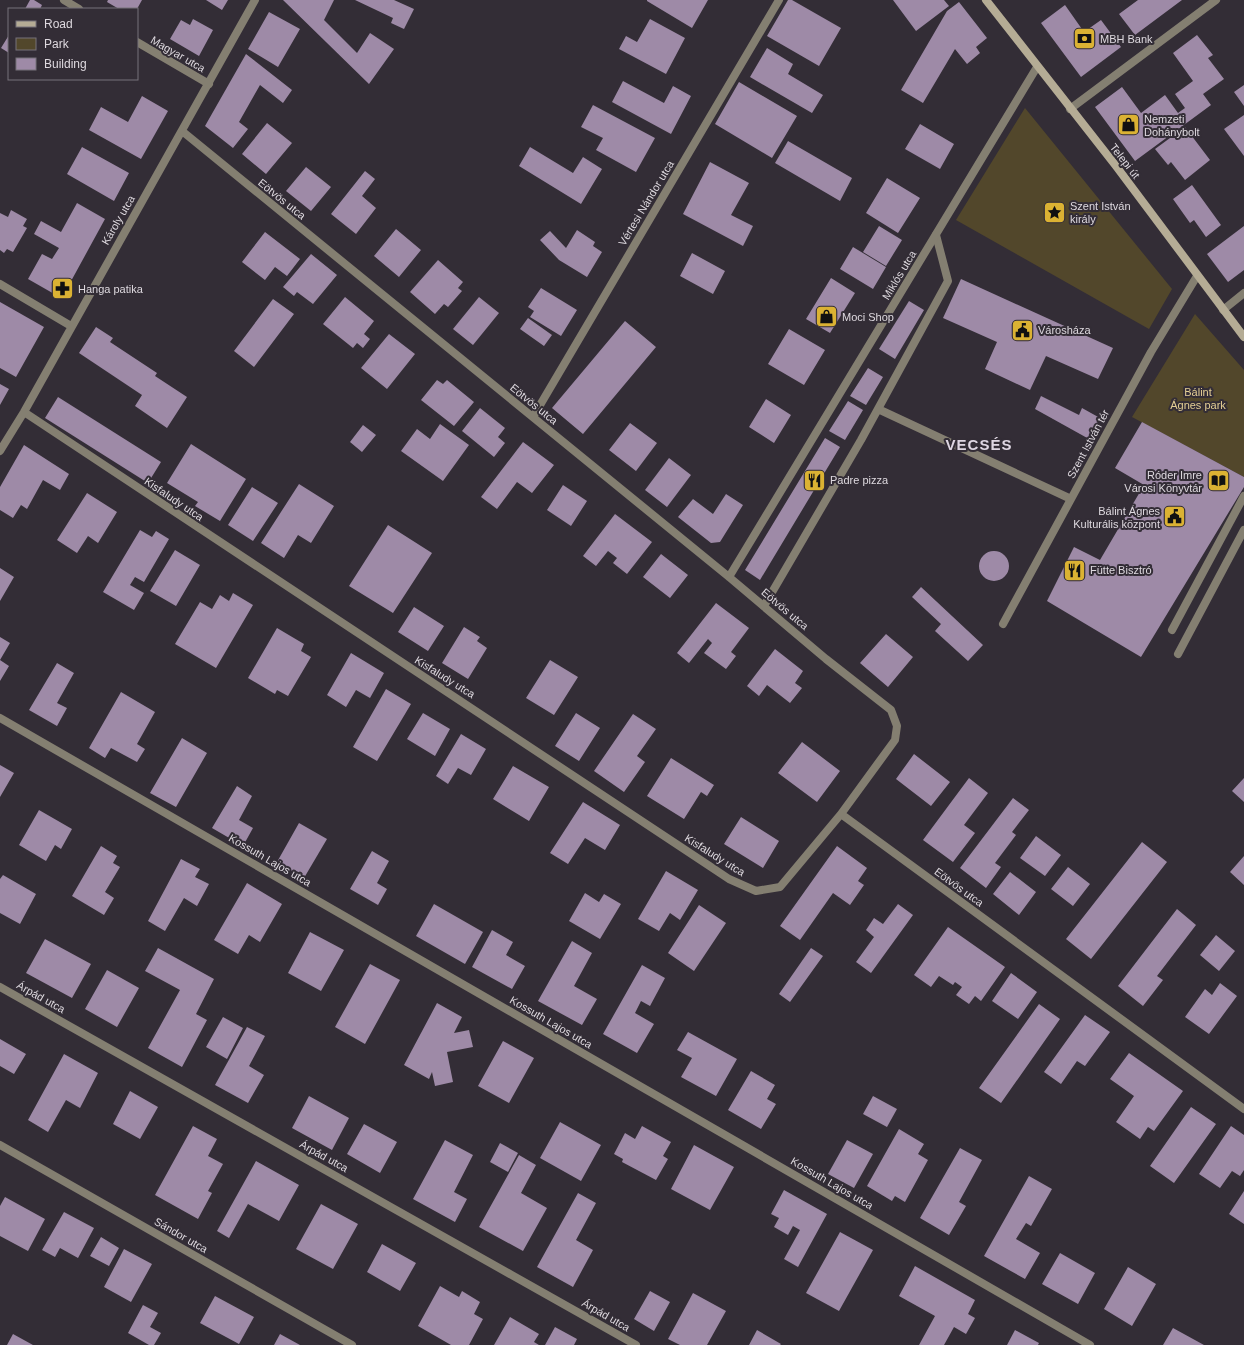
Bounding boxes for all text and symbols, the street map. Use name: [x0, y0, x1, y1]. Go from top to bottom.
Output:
legend: [8, 8, 138, 80]
text: Road: [44, 17, 73, 31]
bank icon: MBH Bank: [1071, 26, 1097, 52]
place label: MBH Bank: [1100, 33, 1153, 45]
street label: Magyar utca: [149, 34, 208, 75]
text: Park: [44, 37, 70, 51]
text: Building: [44, 57, 87, 71]
shop icon: Nemzeti Dohánybolt: [1116, 112, 1142, 138]
place label: Nemzeti Dohánybolt: [1144, 113, 1200, 138]
street label: Telepi út: [1108, 141, 1142, 181]
street label: Vértesi Nándor utca: [616, 157, 677, 248]
street label: Eötvös utca: [256, 176, 309, 222]
street label: Károly utca: [99, 192, 137, 247]
place icon: Szent István király: [1041, 199, 1067, 225]
place label: Szent István király: [1070, 200, 1131, 225]
street label: Miklós utca: [880, 248, 919, 302]
pharmacy icon: Hanga patika: [49, 276, 75, 302]
place label: Hanga patika: [78, 283, 144, 295]
shop icon: Moci Shop: [813, 304, 839, 330]
place label: Moci Shop: [842, 311, 894, 323]
public building icon: Városháza: [1009, 317, 1035, 343]
place label: Városháza: [1038, 324, 1091, 336]
street label: Eötvös utca: [508, 381, 561, 427]
park label: Bálint Ágnes park: [1170, 386, 1226, 411]
street label: Szent István tér: [1065, 407, 1111, 481]
district label: VECSÉS: [946, 436, 1012, 453]
restaurant icon: Padre pizza: [802, 467, 828, 493]
library icon: Róder Imre Városi Könyvtár: [1205, 468, 1231, 494]
place label: Róder Imre Városi Könyvtár: [1124, 469, 1202, 494]
place label: Padre pizza: [830, 474, 889, 486]
street label: Kisfaludy utca: [142, 475, 206, 524]
public building icon: Bálint Ágnes Kulturális központ: [1162, 504, 1188, 530]
place label: Bálint Ágnes Kulturális központ: [1073, 505, 1160, 530]
restaurant icon: Fütte Bisztró: [1062, 557, 1088, 583]
place label: Fütte Bisztró: [1090, 564, 1152, 576]
street label: Eötvös utca: [759, 586, 812, 633]
street label: Kisfaludy utca: [413, 654, 478, 701]
street label: Kossuth Lajos utca: [227, 832, 314, 889]
street label: Kisfaludy utca: [683, 832, 748, 879]
street label: Eötvös utca: [932, 865, 986, 909]
street label: Árpád utca: [15, 979, 68, 1016]
street label: Kossuth Lajos utca: [508, 994, 595, 1051]
street label: Árpád utca: [298, 1138, 351, 1175]
street label: Kossuth Lajos utca: [789, 1155, 876, 1212]
street label: Sándor utca: [152, 1215, 210, 1255]
street label: Árpád utca: [580, 1297, 633, 1334]

